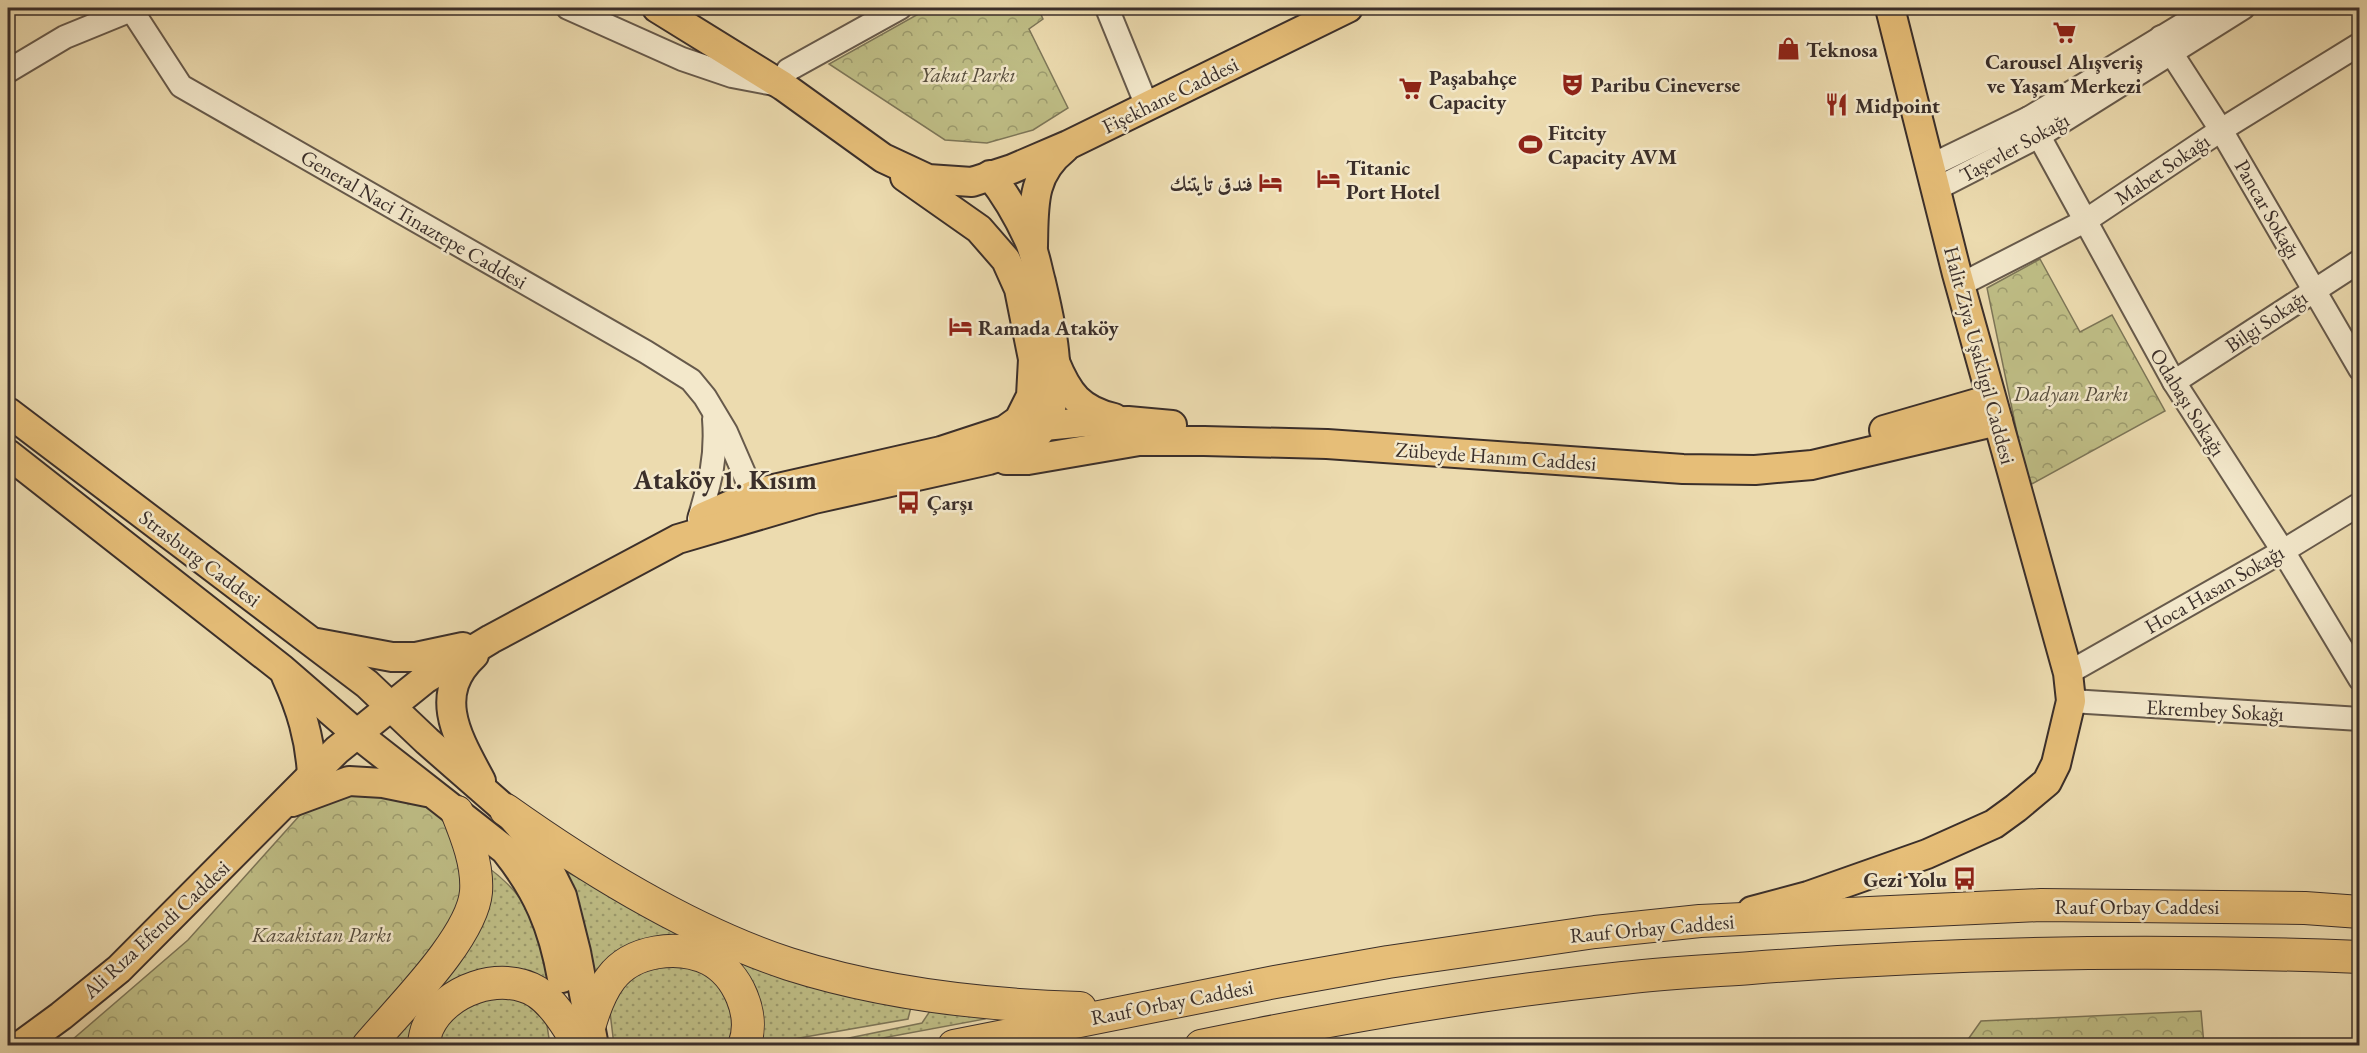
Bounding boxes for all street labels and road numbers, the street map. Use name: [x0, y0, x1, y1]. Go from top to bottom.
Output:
street label: Fişekhane Caddesi: [1098, 50, 1242, 140]
street label: Taşevler Sokağı: [1954, 106, 2074, 188]
street label: Mabet Sokağı: [2109, 127, 2215, 211]
street label: General Naci Tınaztepe Caddesi: [296, 143, 532, 295]
street label: Pancar Sokağı: [2229, 155, 2307, 263]
street label: Halit Ziya Uşaklıgil Caddesi: [1938, 243, 2022, 467]
street label: Bilgi Sokağı: [2220, 284, 2312, 358]
street label: Odabaşı Sokağı: [2144, 343, 2232, 461]
street label: Zübeyde Hanım Caddesi: [1395, 436, 1597, 476]
street label: Strasburg Caddesi: [134, 503, 266, 613]
street label: Hoca Hasan Sokağı: [2140, 538, 2288, 640]
street label: Ekrembey Sokağı: [2145, 693, 2285, 727]
street label: Ali Rıza Efendi Caddesi: [76, 854, 235, 1005]
street label: Rauf Orbay Caddesi: [2055, 893, 2219, 920]
street label: Rauf Orbay Caddesi: [1569, 907, 1735, 949]
street label: Rauf Orbay Caddesi: [1088, 973, 1256, 1031]

